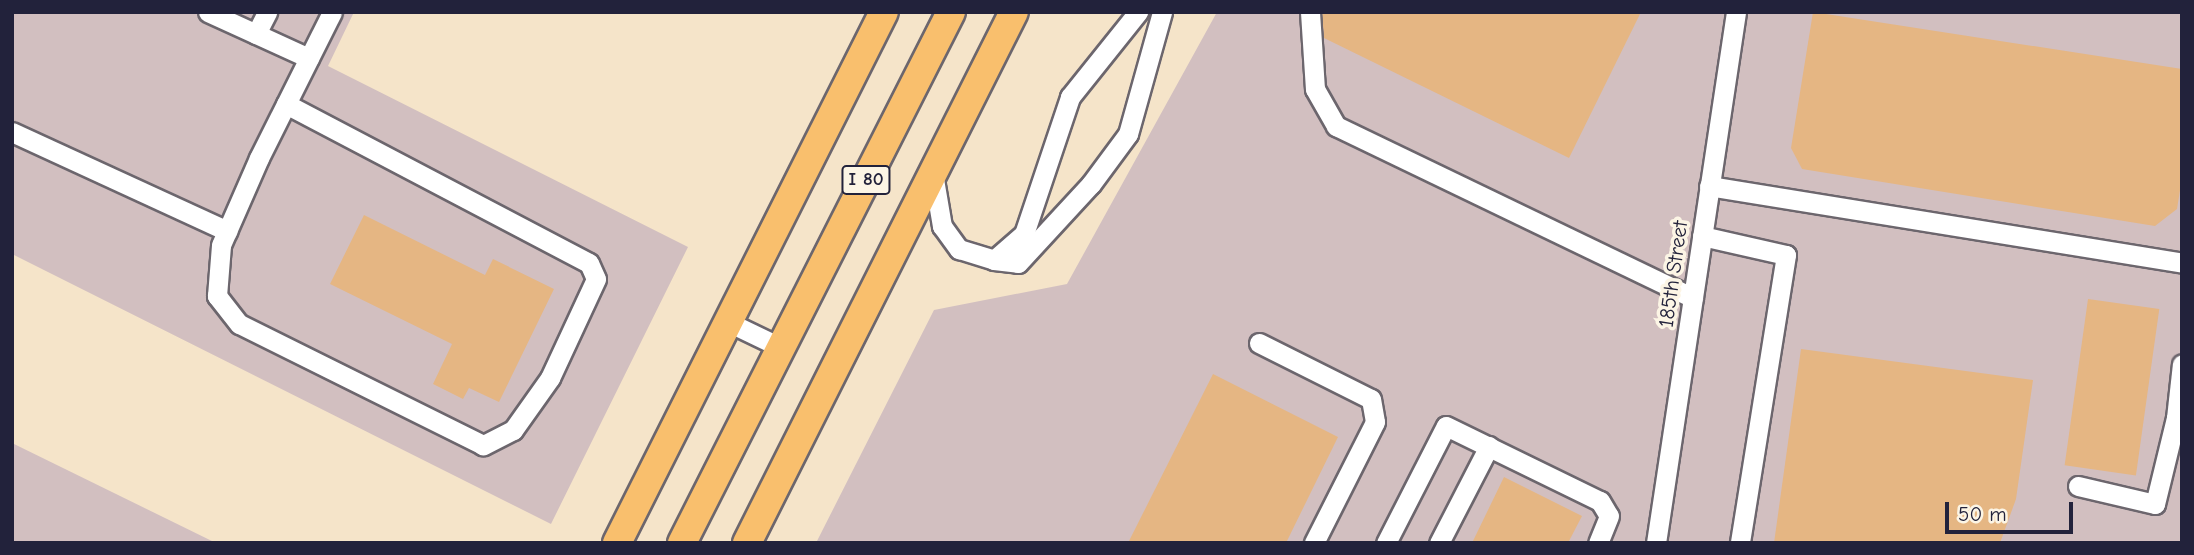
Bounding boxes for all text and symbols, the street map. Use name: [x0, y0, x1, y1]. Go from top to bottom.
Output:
road number: I 80: [840, 164, 892, 196]
street label: 185th Street: [1653, 219, 1693, 329]
scale bar: [1949, 489, 2077, 532]
text: 50 m: [1958, 502, 2007, 526]

